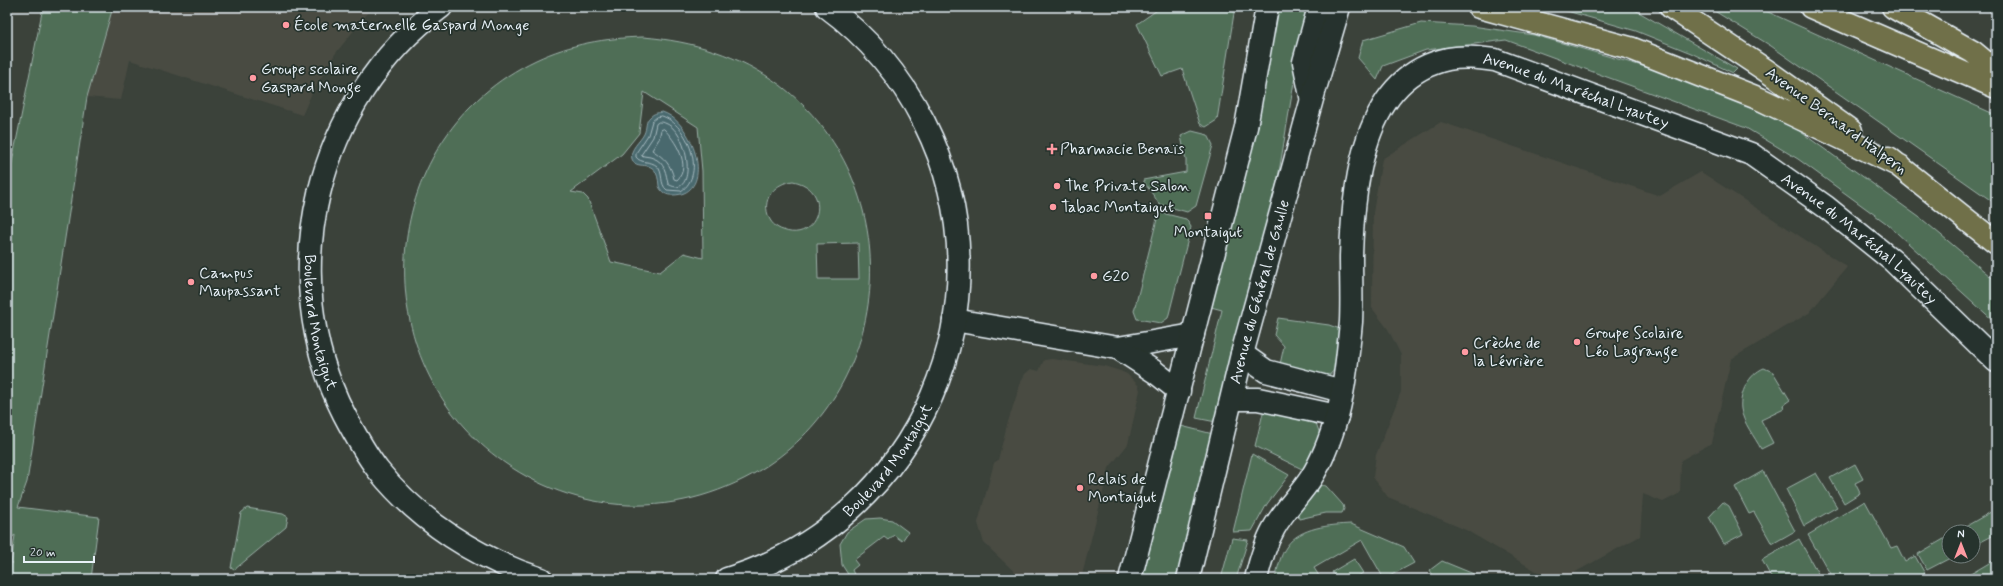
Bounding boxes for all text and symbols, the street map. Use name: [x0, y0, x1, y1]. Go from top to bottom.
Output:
place label: École maternelle Gaspard Monge: [294, 15, 529, 36]
marker: École maternelle Gaspard Monge: [281, 20, 291, 30]
street label: Avenue du Maréchal Lyautey: [1482, 48, 1672, 133]
place label: Groupe scolaire Gaspard Monge: [261, 59, 361, 99]
street label: Avenue Bernard Halpern: [1761, 62, 1911, 180]
marker: Groupe scolaire Gaspard Monge: [248, 73, 258, 83]
place label: Pharmacie Benaïs: [1060, 139, 1184, 160]
marker: Pharmacie Benaïs: [1047, 144, 1057, 154]
street label: Avenue du Maréchal Lyautey: [1777, 168, 1942, 309]
place label: The Private Salon: [1065, 176, 1190, 197]
marker: The Private Salon: [1052, 181, 1062, 191]
place label: Tabac Montaigut: [1061, 197, 1174, 218]
street label: Avenue du Général de Gaulle: [1225, 197, 1294, 386]
marker: Tabac Montaigut: [1048, 202, 1058, 212]
marker: Montaigut: [1203, 211, 1213, 221]
place label: Montaigut: [1174, 222, 1242, 243]
street label: Boulevard Montaigut: [299, 254, 343, 394]
place label: Campus Maupassant: [199, 263, 281, 302]
place label: G20: [1102, 266, 1130, 287]
marker: G20: [1089, 271, 1099, 281]
marker: Campus Maupassant: [186, 277, 196, 287]
place label: Groupe Scolaire Léo Lagrange: [1585, 323, 1684, 363]
place label: Crèche de la Lévrière: [1473, 333, 1544, 372]
marker: Groupe Scolaire Léo Lagrange: [1572, 337, 1582, 347]
marker: Crèche de la Lévrière: [1460, 347, 1470, 357]
street label: Boulevard Montaigut: [838, 400, 938, 522]
place label: Relais de Montaigut: [1088, 469, 1156, 508]
marker: Relais de Montaigut: [1075, 483, 1085, 493]
north arrow: [1941, 524, 1981, 564]
text: N: [1957, 528, 1965, 542]
scale bar: [24, 538, 94, 564]
text: 20 m: [30, 545, 56, 561]

